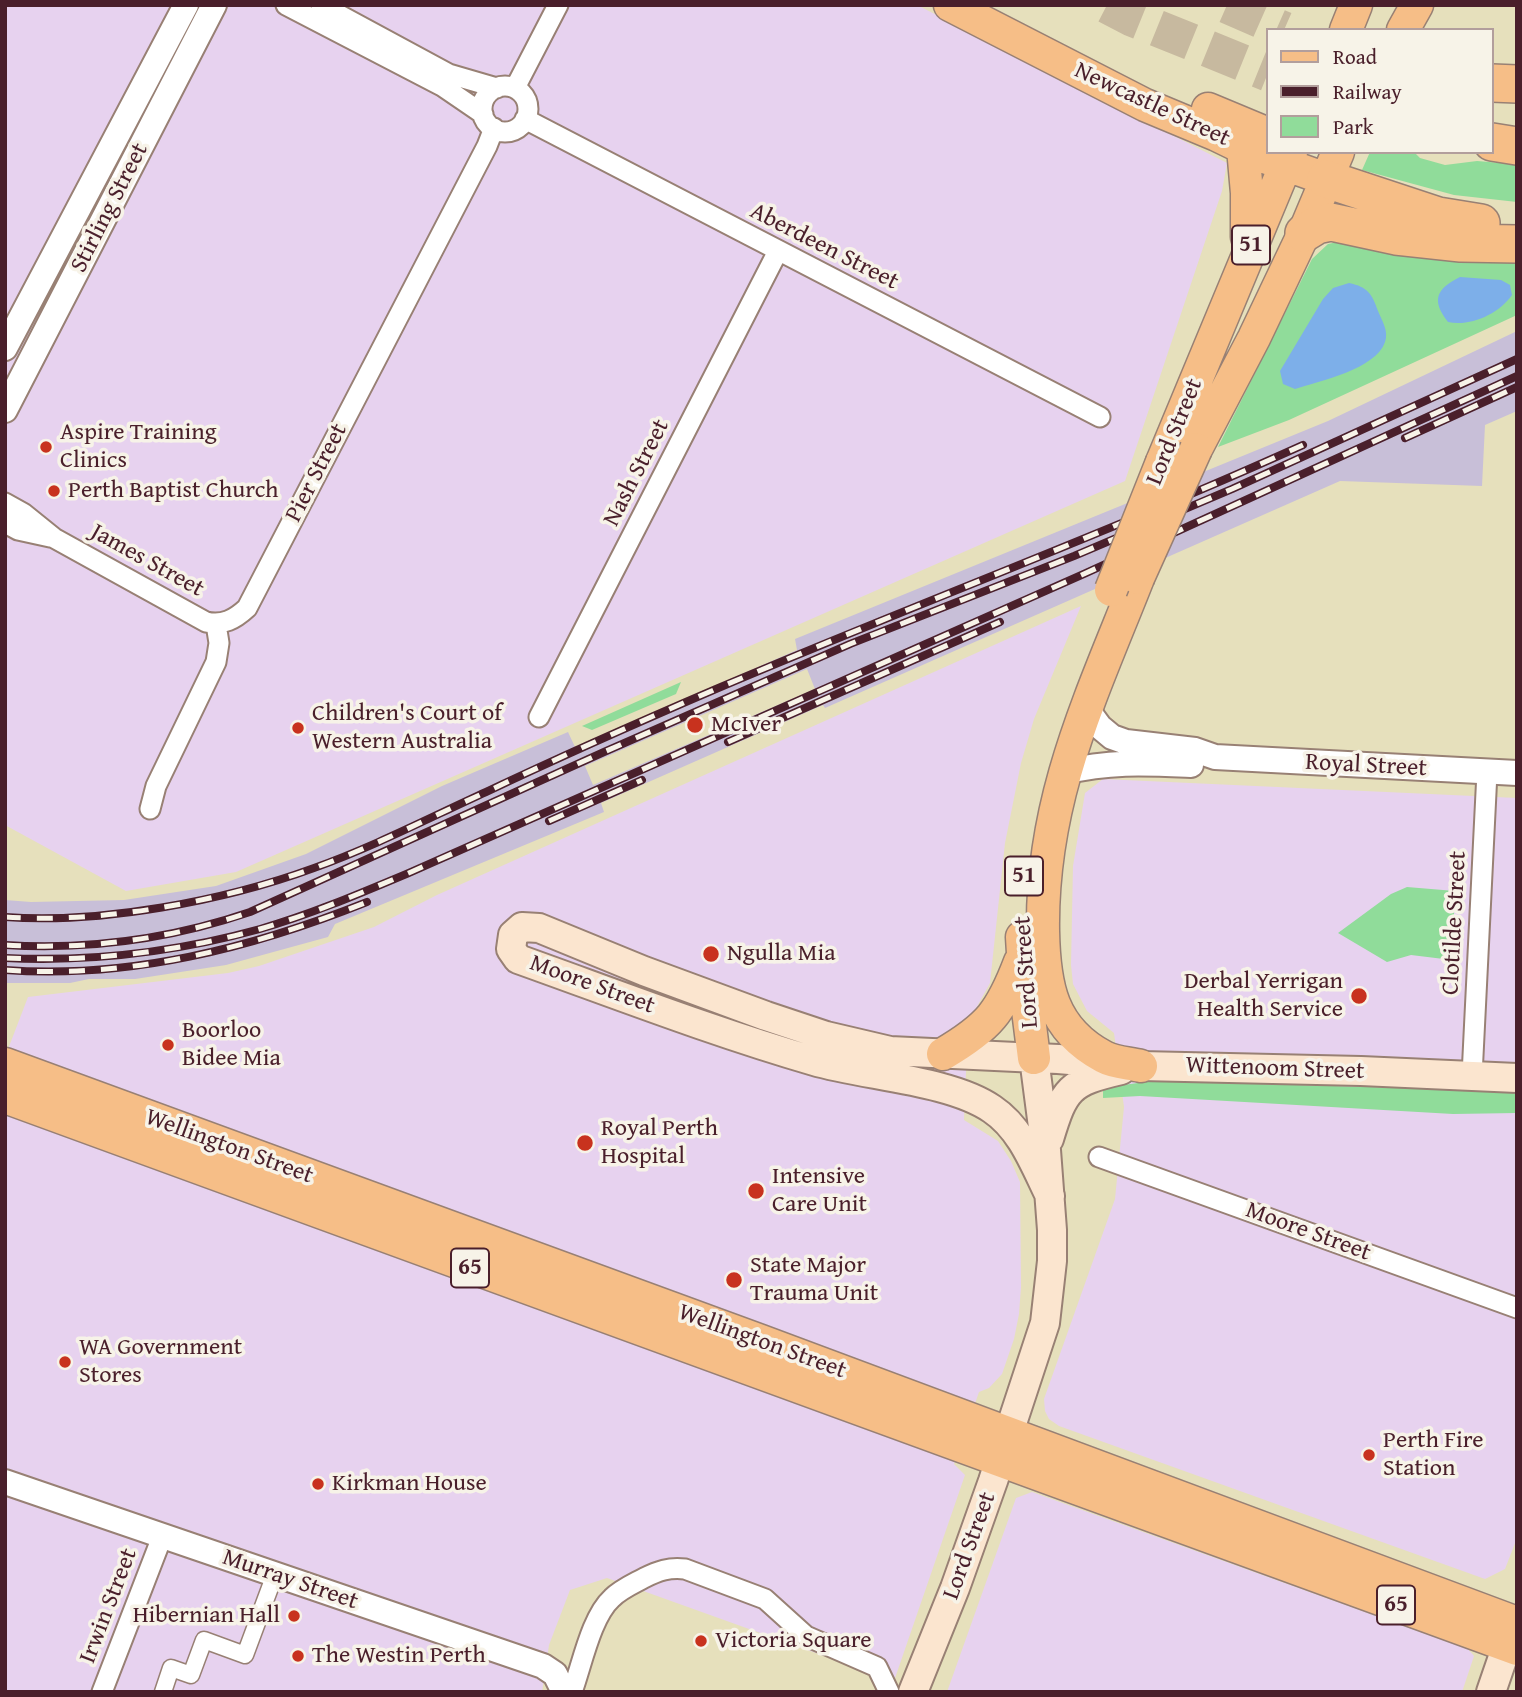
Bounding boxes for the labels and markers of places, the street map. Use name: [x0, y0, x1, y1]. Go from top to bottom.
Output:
place label: Aspire Training Clinics: [60, 419, 217, 475]
marker: Aspire Training Clinics: [38, 439, 54, 455]
place label: Perth Baptist Church: [68, 477, 278, 505]
marker: Perth Baptist Church: [46, 483, 62, 499]
place label: Children's Court of Western Australia: [312, 700, 502, 756]
place label: McIver: [711, 711, 781, 739]
marker: McIver: [685, 715, 705, 735]
marker: Children's Court of Western Australia: [290, 720, 306, 736]
place label: Ngulla Mia: [727, 940, 835, 968]
marker: Ngulla Mia: [701, 944, 721, 964]
place label: Derbal Yerrigan Health Service: [1184, 968, 1343, 1024]
marker: Derbal Yerrigan Health Service: [1349, 986, 1369, 1006]
place label: Boorloo Bidee Mia: [182, 1017, 281, 1073]
marker: Boorloo Bidee Mia: [160, 1037, 176, 1053]
place label: Royal Perth Hospital: [601, 1115, 718, 1171]
marker: Royal Perth Hospital: [575, 1133, 595, 1153]
place label: Intensive Care Unit: [772, 1163, 867, 1219]
marker: Intensive Care Unit: [746, 1181, 766, 1201]
place label: State Major Trauma Unit: [750, 1252, 878, 1308]
marker: State Major Trauma Unit: [724, 1270, 744, 1290]
place label: WA Government Stores: [79, 1334, 242, 1390]
marker: WA Government Stores: [57, 1354, 73, 1370]
place label: Perth Fire Station: [1383, 1427, 1484, 1483]
marker: Perth Fire Station: [1361, 1447, 1377, 1463]
place label: Kirkman House: [332, 1470, 487, 1498]
marker: Kirkman House: [310, 1476, 326, 1492]
place label: Hibernian Hall: [133, 1602, 280, 1630]
marker: Hibernian Hall: [286, 1608, 302, 1624]
place label: Victoria Square: [715, 1627, 872, 1655]
marker: Victoria Square: [693, 1633, 709, 1649]
place label: The Westin Perth: [312, 1642, 486, 1670]
marker: The Westin Perth: [290, 1648, 306, 1664]

